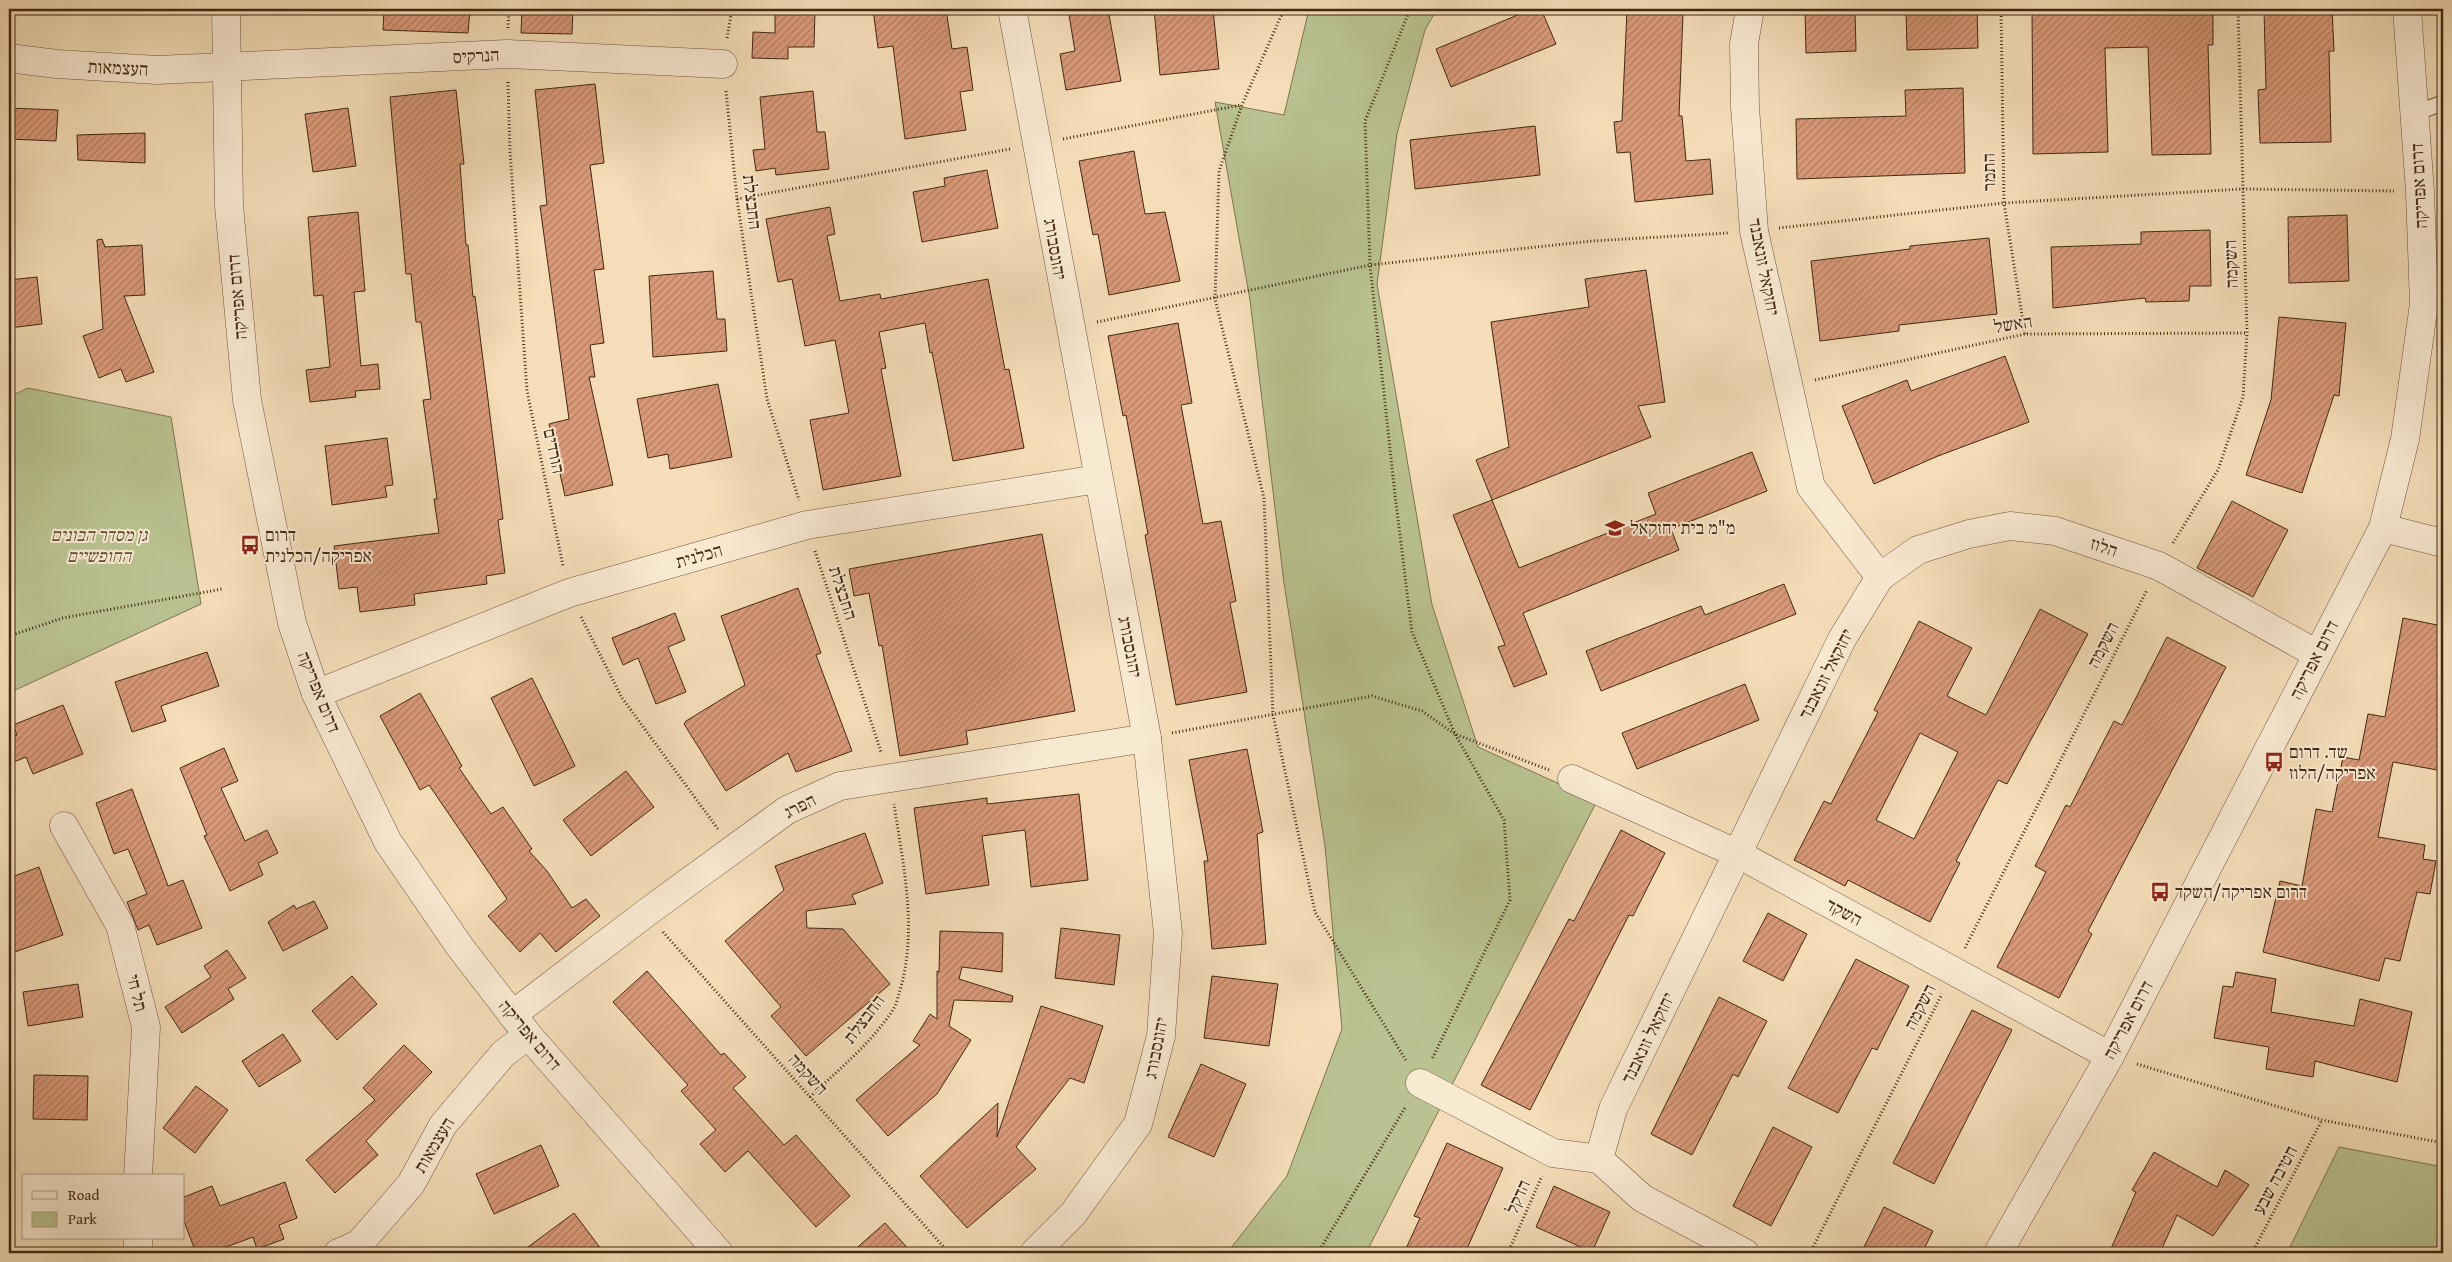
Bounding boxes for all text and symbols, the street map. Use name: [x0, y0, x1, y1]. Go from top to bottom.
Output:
street label: הנרקיס: [452, 41, 500, 70]
street label: העצמאות: [87, 52, 149, 83]
street label: דרום אפריקה: [2403, 142, 2434, 230]
street label: התמר: [1975, 153, 2002, 191]
street label: החבצלת: [736, 173, 769, 231]
street label: יהונסבורג: [1037, 216, 1074, 282]
street label: יחזקאל זונאבנד: [1742, 216, 1787, 318]
street label: השקמה: [2216, 239, 2245, 289]
street label: דרום אפריקה: [219, 253, 254, 341]
street label: האשל: [1992, 307, 2034, 340]
street label: הורדים: [537, 426, 572, 476]
place label: מ"מ בית יחזקאל: [1630, 514, 1735, 541]
school or university icon: מ"מ בית יחזקאל: [1604, 517, 1626, 539]
park label: גן מסדר הבונים החופשיים: [51, 521, 148, 569]
place label: דרום אפריקה/הכלנית: [265, 521, 372, 569]
street label: הלוז: [2087, 529, 2122, 564]
bus stop icon: דרום אפריקה/הכלנית: [239, 534, 261, 556]
street label: הכלנית: [672, 536, 726, 575]
street label: החבצלת: [822, 562, 865, 623]
street label: יהונסבורג: [1111, 614, 1150, 680]
street label: דרום אפריקה: [2282, 615, 2345, 704]
street label: השקמה: [2079, 617, 2126, 673]
street label: יחזקאל זונאבנד: [1791, 624, 1860, 724]
street label: דרום אפריקה: [291, 647, 348, 737]
place label: שד. דרום אפריקה/הלוז: [2289, 738, 2376, 786]
bus stop icon: שד. דרום אפריקה/הלוז: [2263, 751, 2285, 773]
street label: הפרג: [779, 786, 821, 825]
place label: דרום אפריקה/השקד: [2175, 878, 2307, 905]
bus stop icon: דרום אפריקה/השקד: [2149, 881, 2171, 903]
street label: השקד: [1821, 891, 1867, 932]
street label: תל חי: [120, 971, 155, 1014]
street label: דרום אפריקה: [2095, 976, 2160, 1064]
street label: השקמה: [1896, 979, 1943, 1035]
street label: החבצלת: [836, 988, 891, 1049]
street label: יחזקאל זונאבנד: [1614, 988, 1681, 1088]
street label: דרום אפריקה: [492, 993, 568, 1076]
street label: יהונסבורג: [1136, 1015, 1175, 1081]
street label: השקמה: [782, 1047, 835, 1101]
street label: העצמאות: [406, 1112, 461, 1178]
street label: חטיבה שבע: [2245, 1140, 2304, 1219]
legend: [22, 1174, 185, 1240]
street label: הדקל: [1498, 1175, 1537, 1218]
text: Road: [68, 1184, 99, 1205]
text: Park: [68, 1208, 97, 1229]

